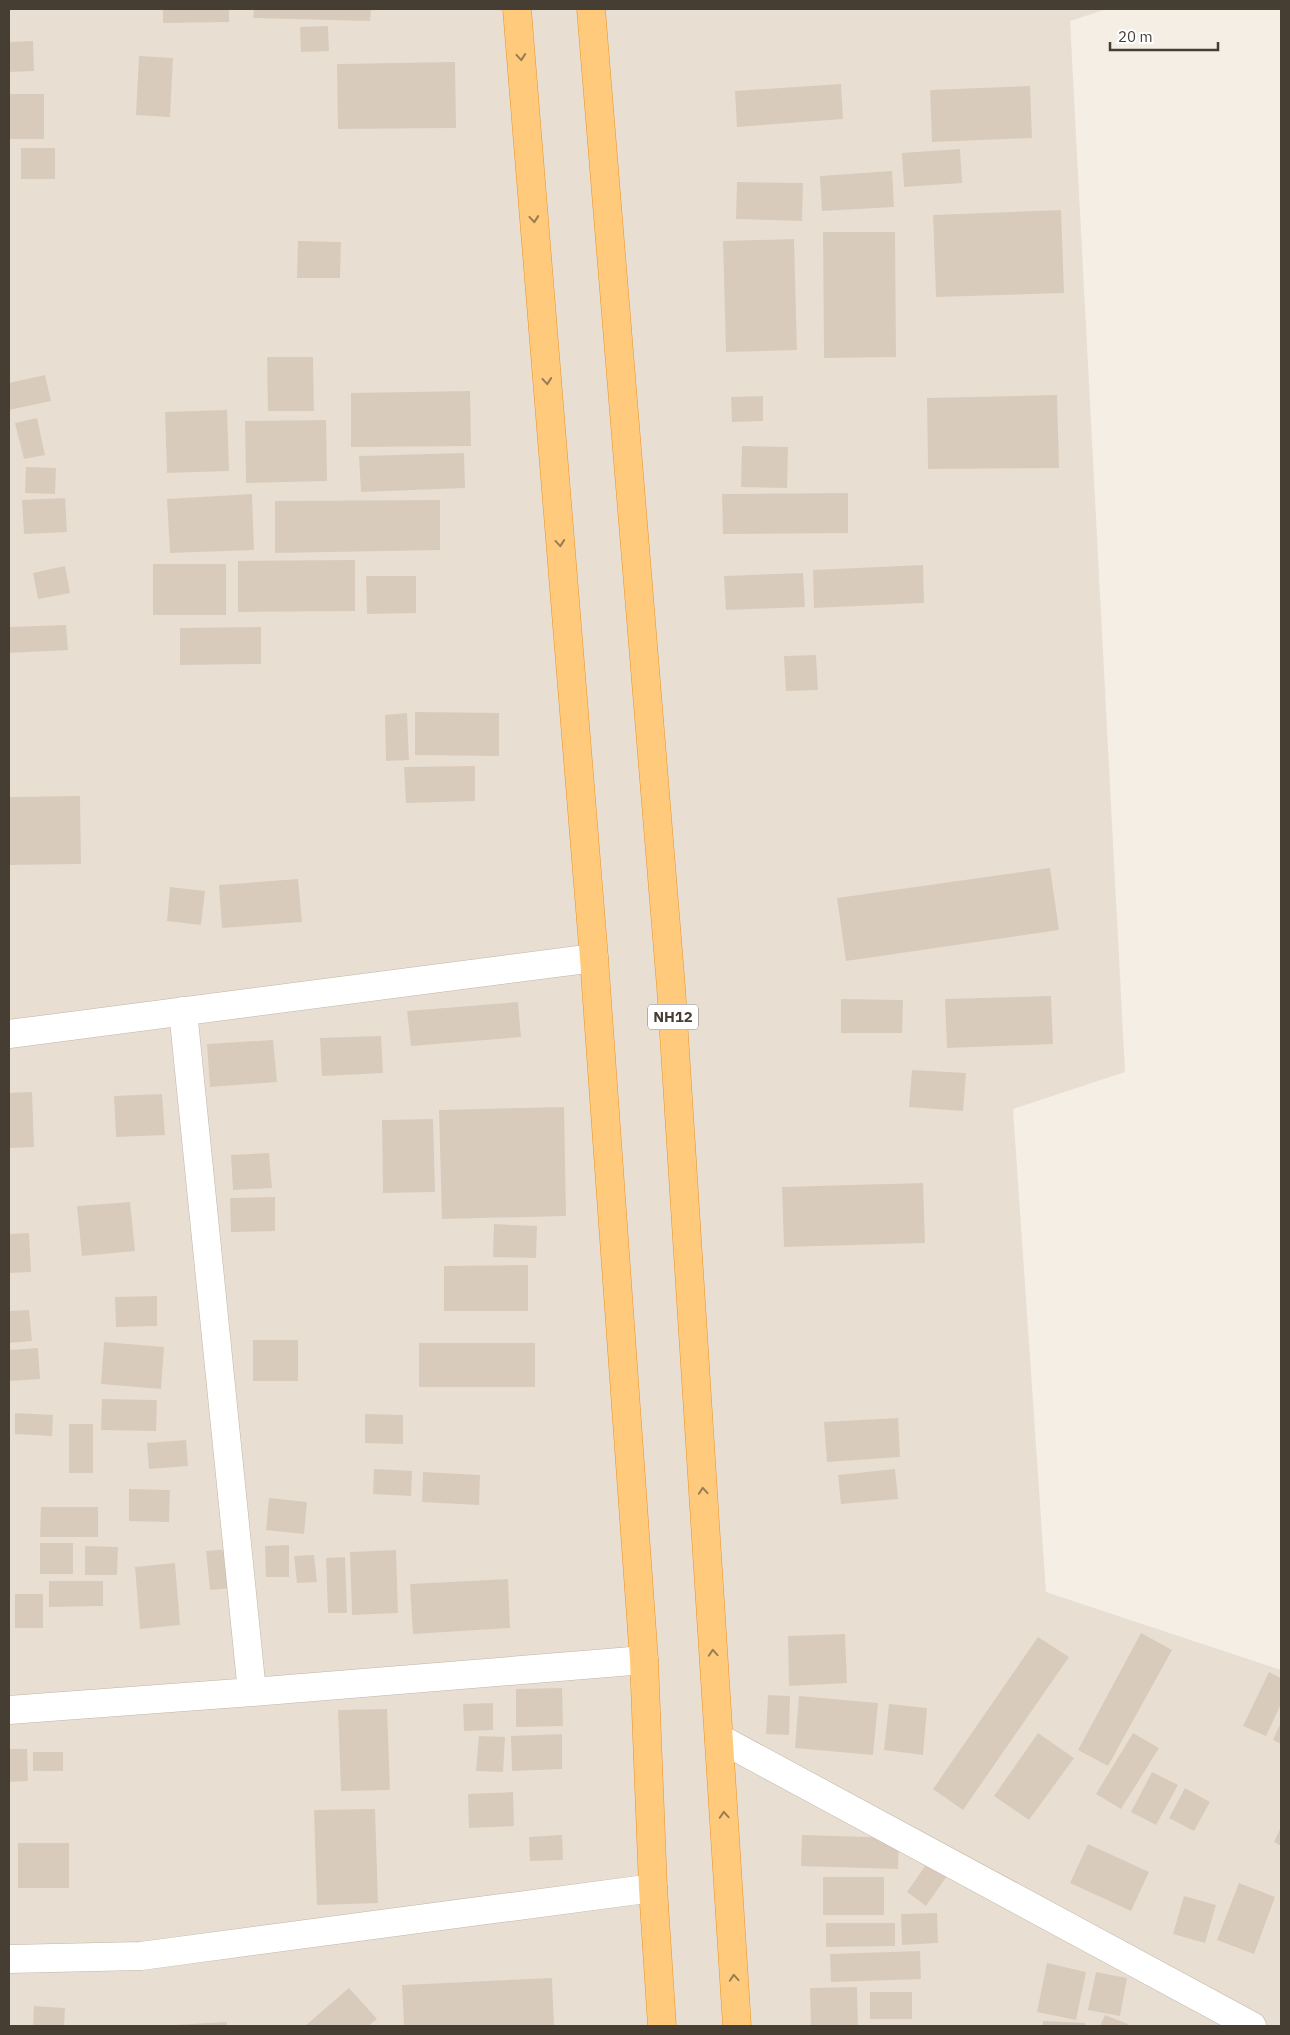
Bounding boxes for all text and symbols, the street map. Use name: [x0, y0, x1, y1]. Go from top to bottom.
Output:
scale bar: [1110, 20, 1218, 52]
text: 20 m: [1118, 27, 1153, 46]
one-way arrow: [516, 54, 527, 62]
one-way arrow: [529, 216, 540, 224]
one-way arrow: [542, 378, 553, 386]
one-way arrow: [555, 540, 566, 548]
road number: NH12: [648, 1004, 698, 1030]
one-way arrow: [698, 1487, 709, 1495]
one-way arrow: [708, 1649, 719, 1657]
one-way arrow: [718, 1811, 729, 1819]
one-way arrow: [729, 1973, 740, 1981]

